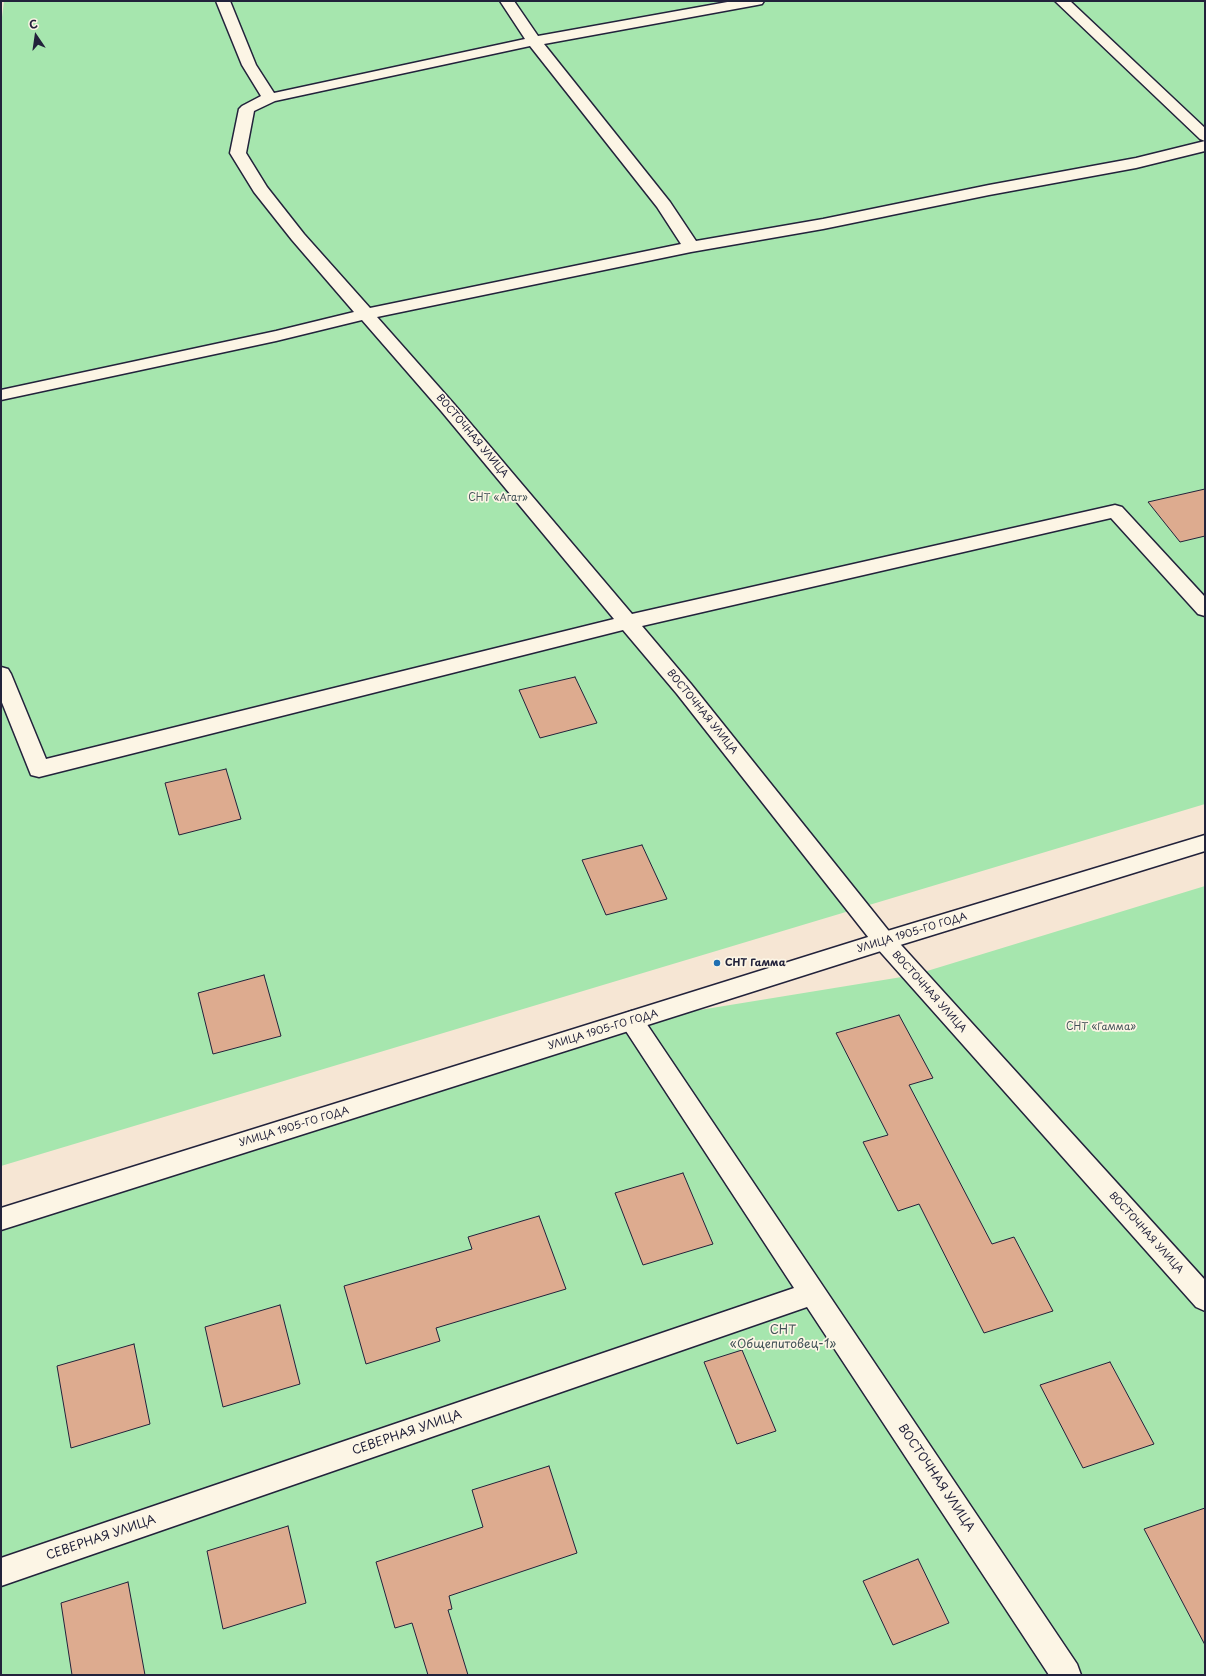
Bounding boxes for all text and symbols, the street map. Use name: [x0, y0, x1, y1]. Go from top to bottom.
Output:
text: С: [27, 15, 39, 33]
north arrow: [16, 16, 56, 56]
street label: ВОСТОЧНАЯ УЛИЦА: [434, 392, 510, 480]
park label: СНТ «Агат»: [468, 492, 528, 504]
street label: ВОСТОЧНАЯ УЛИЦА: [664, 667, 740, 757]
street label: УЛИЦА 1905-ГО ГОДА: [856, 911, 968, 955]
street label: ВОСТОЧНАЯ УЛИЦА: [889, 949, 969, 1035]
place label: СНТ Гамма: [725, 957, 786, 969]
marker: СНТ Гамма: [712, 958, 722, 968]
street label: УЛИЦА 1905-ГО ГОДА: [547, 1008, 659, 1052]
park label: СНТ «Гамма»: [1066, 1021, 1136, 1033]
street label: УЛИЦА 1905-ГО ГОДА: [238, 1105, 350, 1149]
street label: ВОСТОЧНАЯ УЛИЦА: [1106, 1190, 1186, 1276]
park label: СНТ «Общепитовец-1»: [730, 1324, 836, 1352]
street label: СЕВЕРНАЯ УЛИЦА: [350, 1407, 464, 1459]
street label: ВОСТОЧНАЯ УЛИЦА: [895, 1422, 977, 1534]
street label: СЕВЕРНАЯ УЛИЦА: [44, 1512, 158, 1564]

